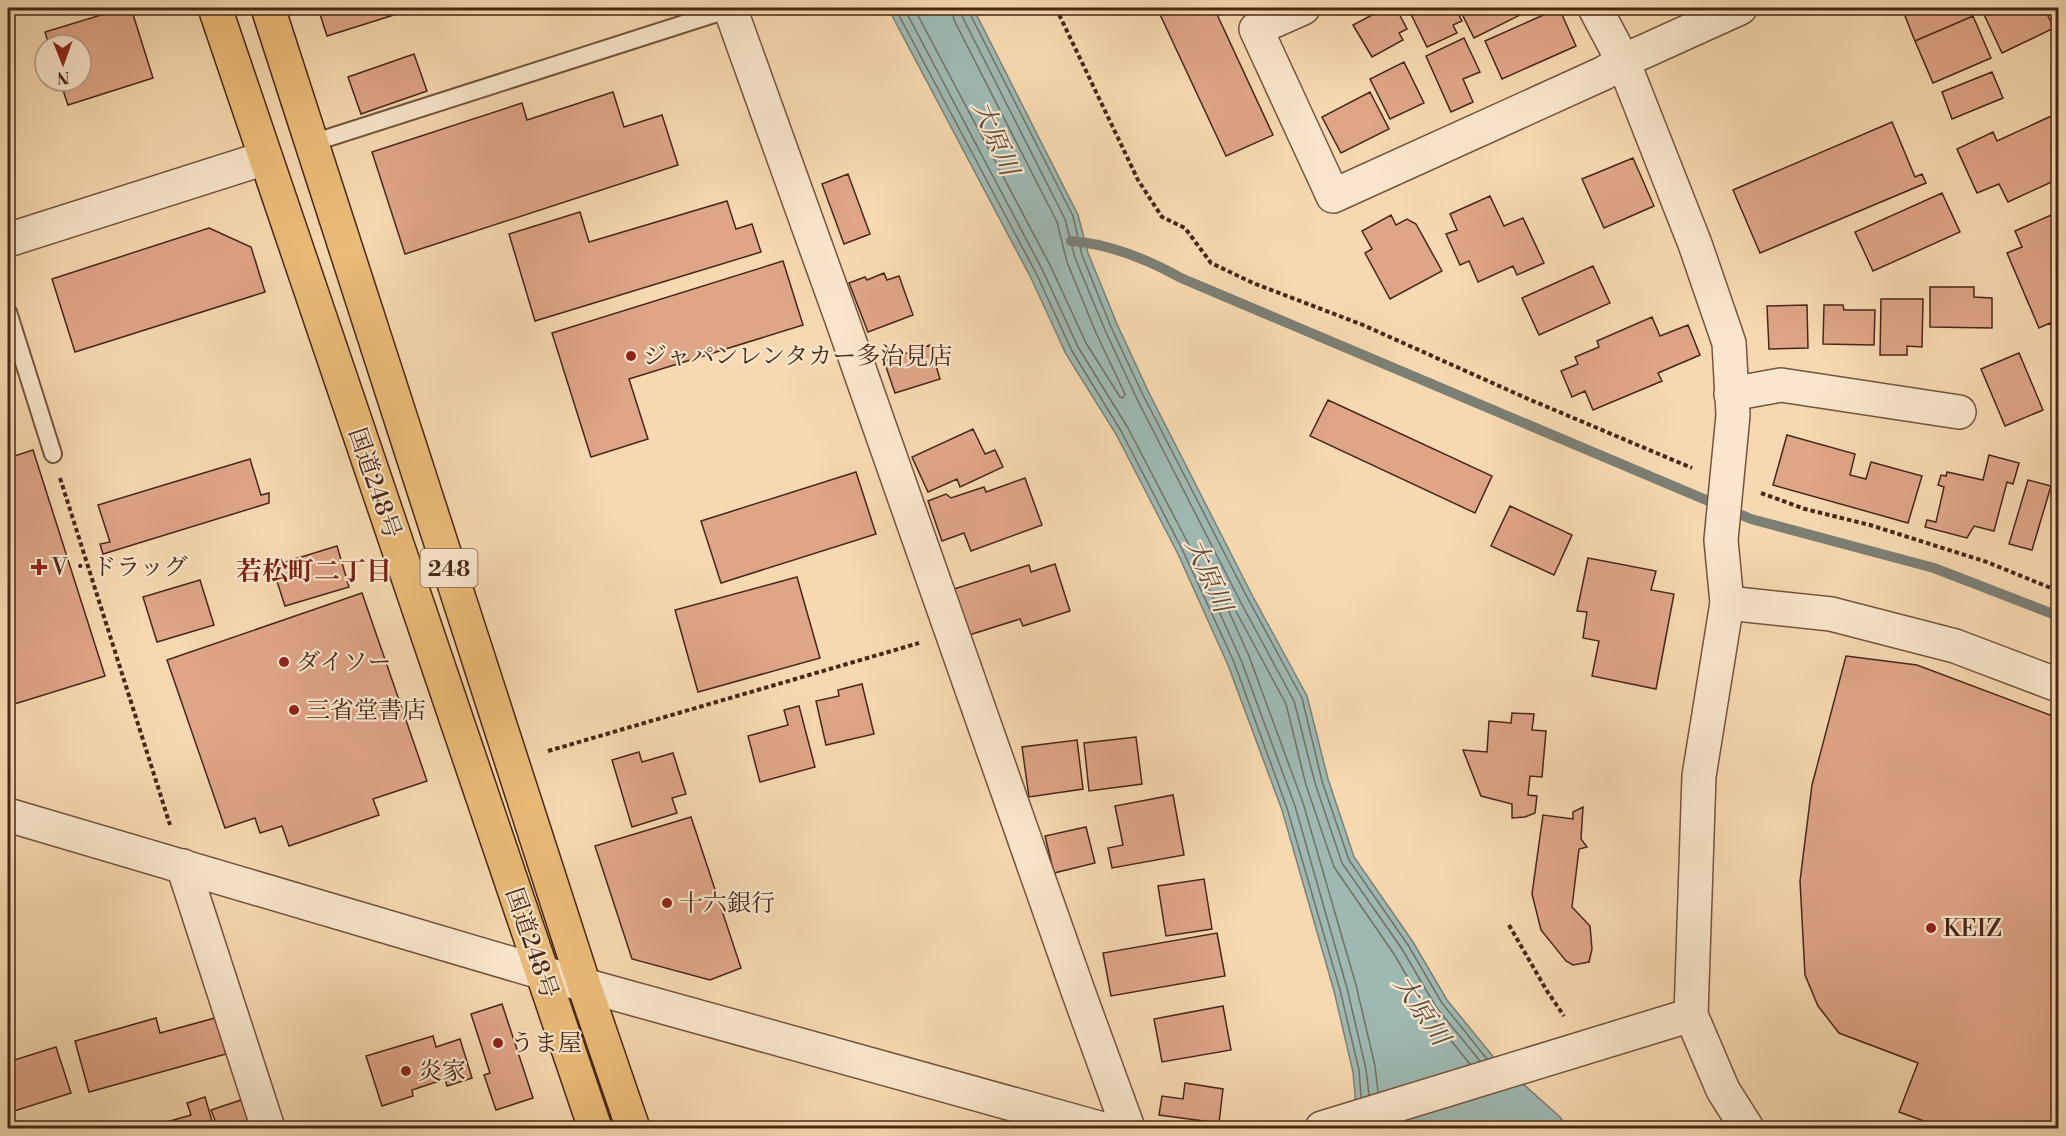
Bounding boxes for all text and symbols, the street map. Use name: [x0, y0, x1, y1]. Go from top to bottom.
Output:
north arrow: [33, 33, 93, 93]
text: N: [56, 67, 70, 87]
water label: 大原川: [965, 96, 1026, 183]
place label: ジャパンレンタカー多治見店: [643, 342, 952, 372]
marker: ジャパンレンタカー多治見店: [624, 349, 638, 363]
street label: 国道248号: [341, 424, 407, 543]
water label: 大原川: [1178, 533, 1240, 620]
road number: 248: [420, 549, 478, 587]
place label: V・ドラッグ: [50, 553, 188, 583]
district label: 若松町二丁目: [236, 556, 392, 588]
marker: V・ドラッグ: [32, 560, 46, 574]
place label: ダイソー: [296, 648, 392, 678]
marker: ダイソー: [277, 655, 291, 669]
place label: 三省堂書店: [306, 696, 426, 726]
marker: 三省堂書店: [287, 703, 301, 717]
street label: 国道248号: [498, 884, 564, 1003]
place label: 十六銀行: [679, 889, 775, 919]
marker: 十六銀行: [660, 896, 674, 910]
place label: KEIZ: [1943, 914, 2002, 944]
marker: KEIZ: [1924, 921, 1938, 935]
water label: 大原川: [1386, 969, 1458, 1054]
place label: うま屋: [510, 1029, 582, 1059]
marker: うま屋: [491, 1036, 505, 1050]
place label: 炎家: [418, 1057, 466, 1087]
marker: 炎家: [399, 1064, 413, 1078]

